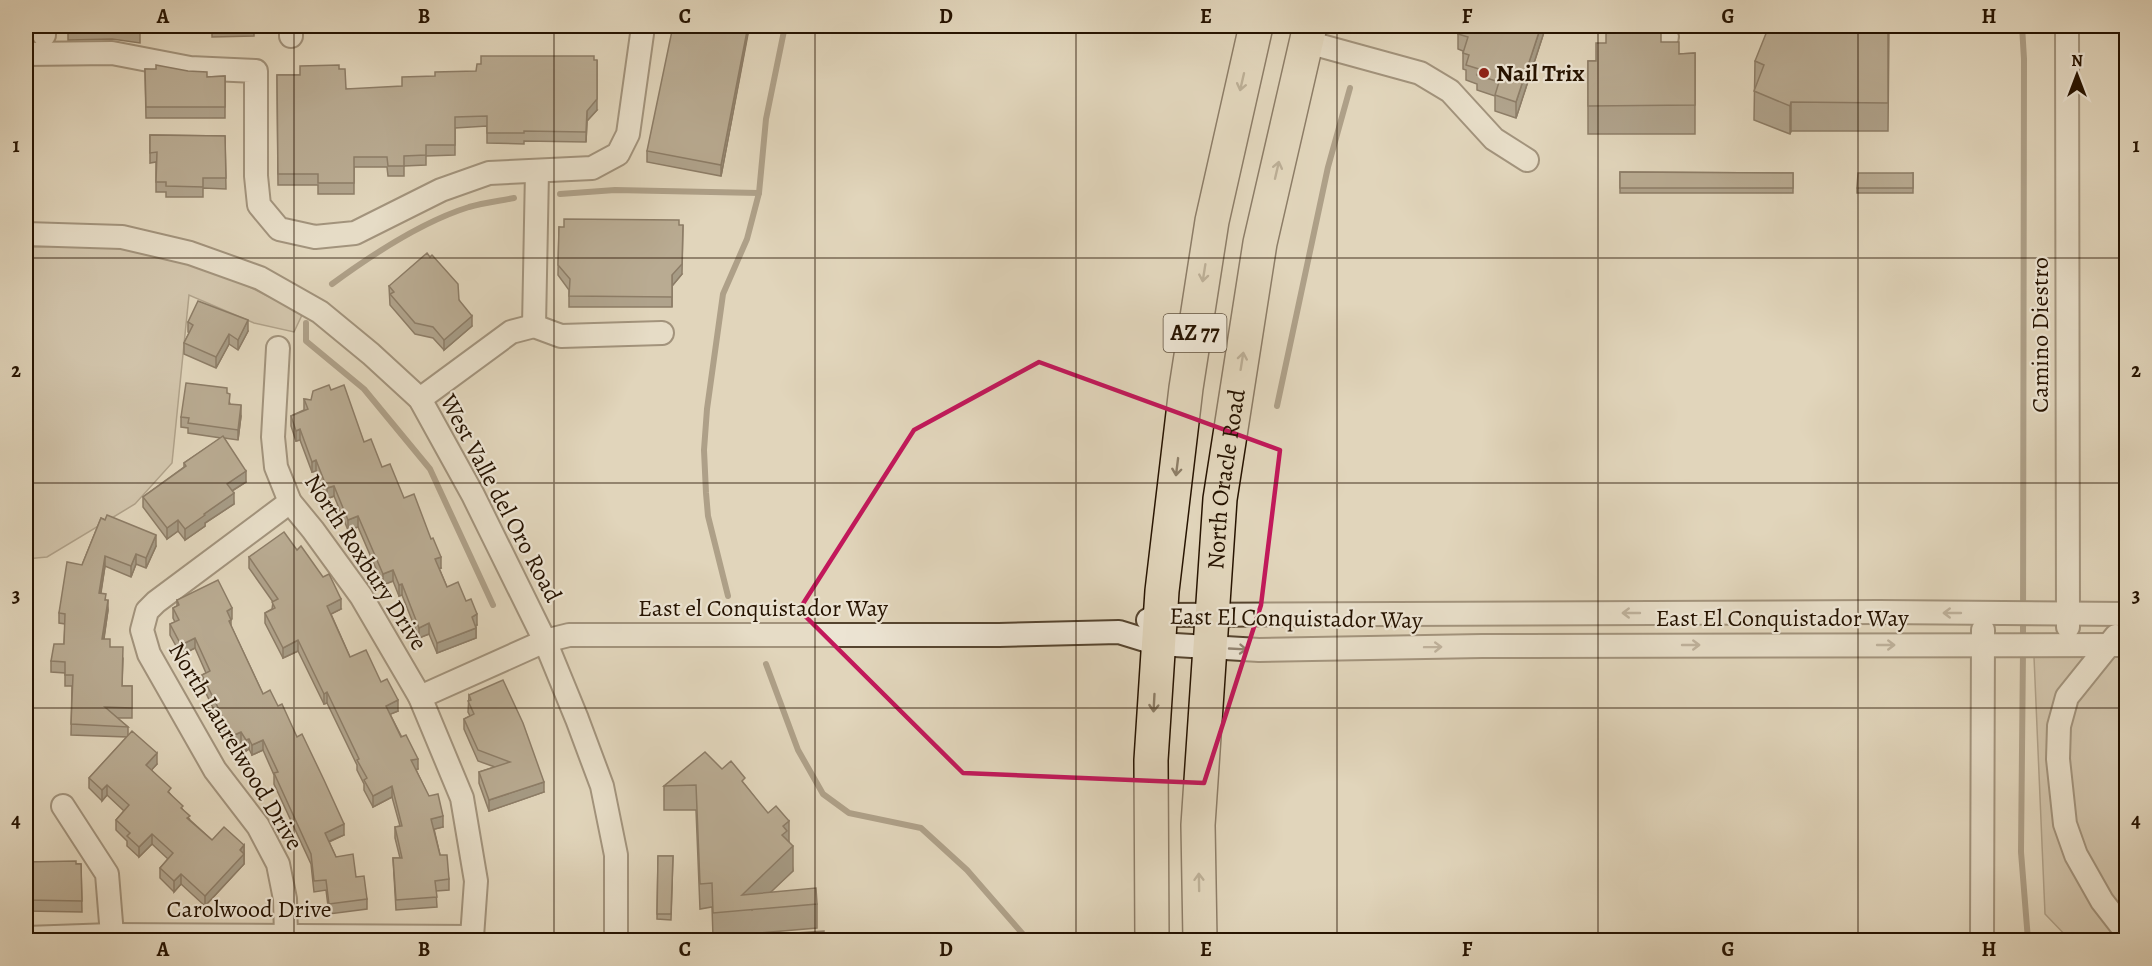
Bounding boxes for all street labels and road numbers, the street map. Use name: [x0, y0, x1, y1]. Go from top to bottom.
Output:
street label: Camino Diestro: [2024, 257, 2056, 413]
road number: AZ 77: [1164, 314, 1226, 352]
street label: North Oracle Road: [1199, 387, 1253, 571]
street label: West Valle del Oro Road: [432, 388, 569, 608]
street label: North Roxbury Drive: [297, 468, 435, 656]
street label: East el Conquistador Way: [638, 592, 888, 624]
street label: East El Conquistador Way: [1169, 600, 1423, 636]
street label: East El Conquistador Way: [1655, 602, 1909, 634]
street label: North Laurelwood Drive: [161, 636, 311, 856]
street label: Carolwood Drive: [167, 893, 331, 925]

